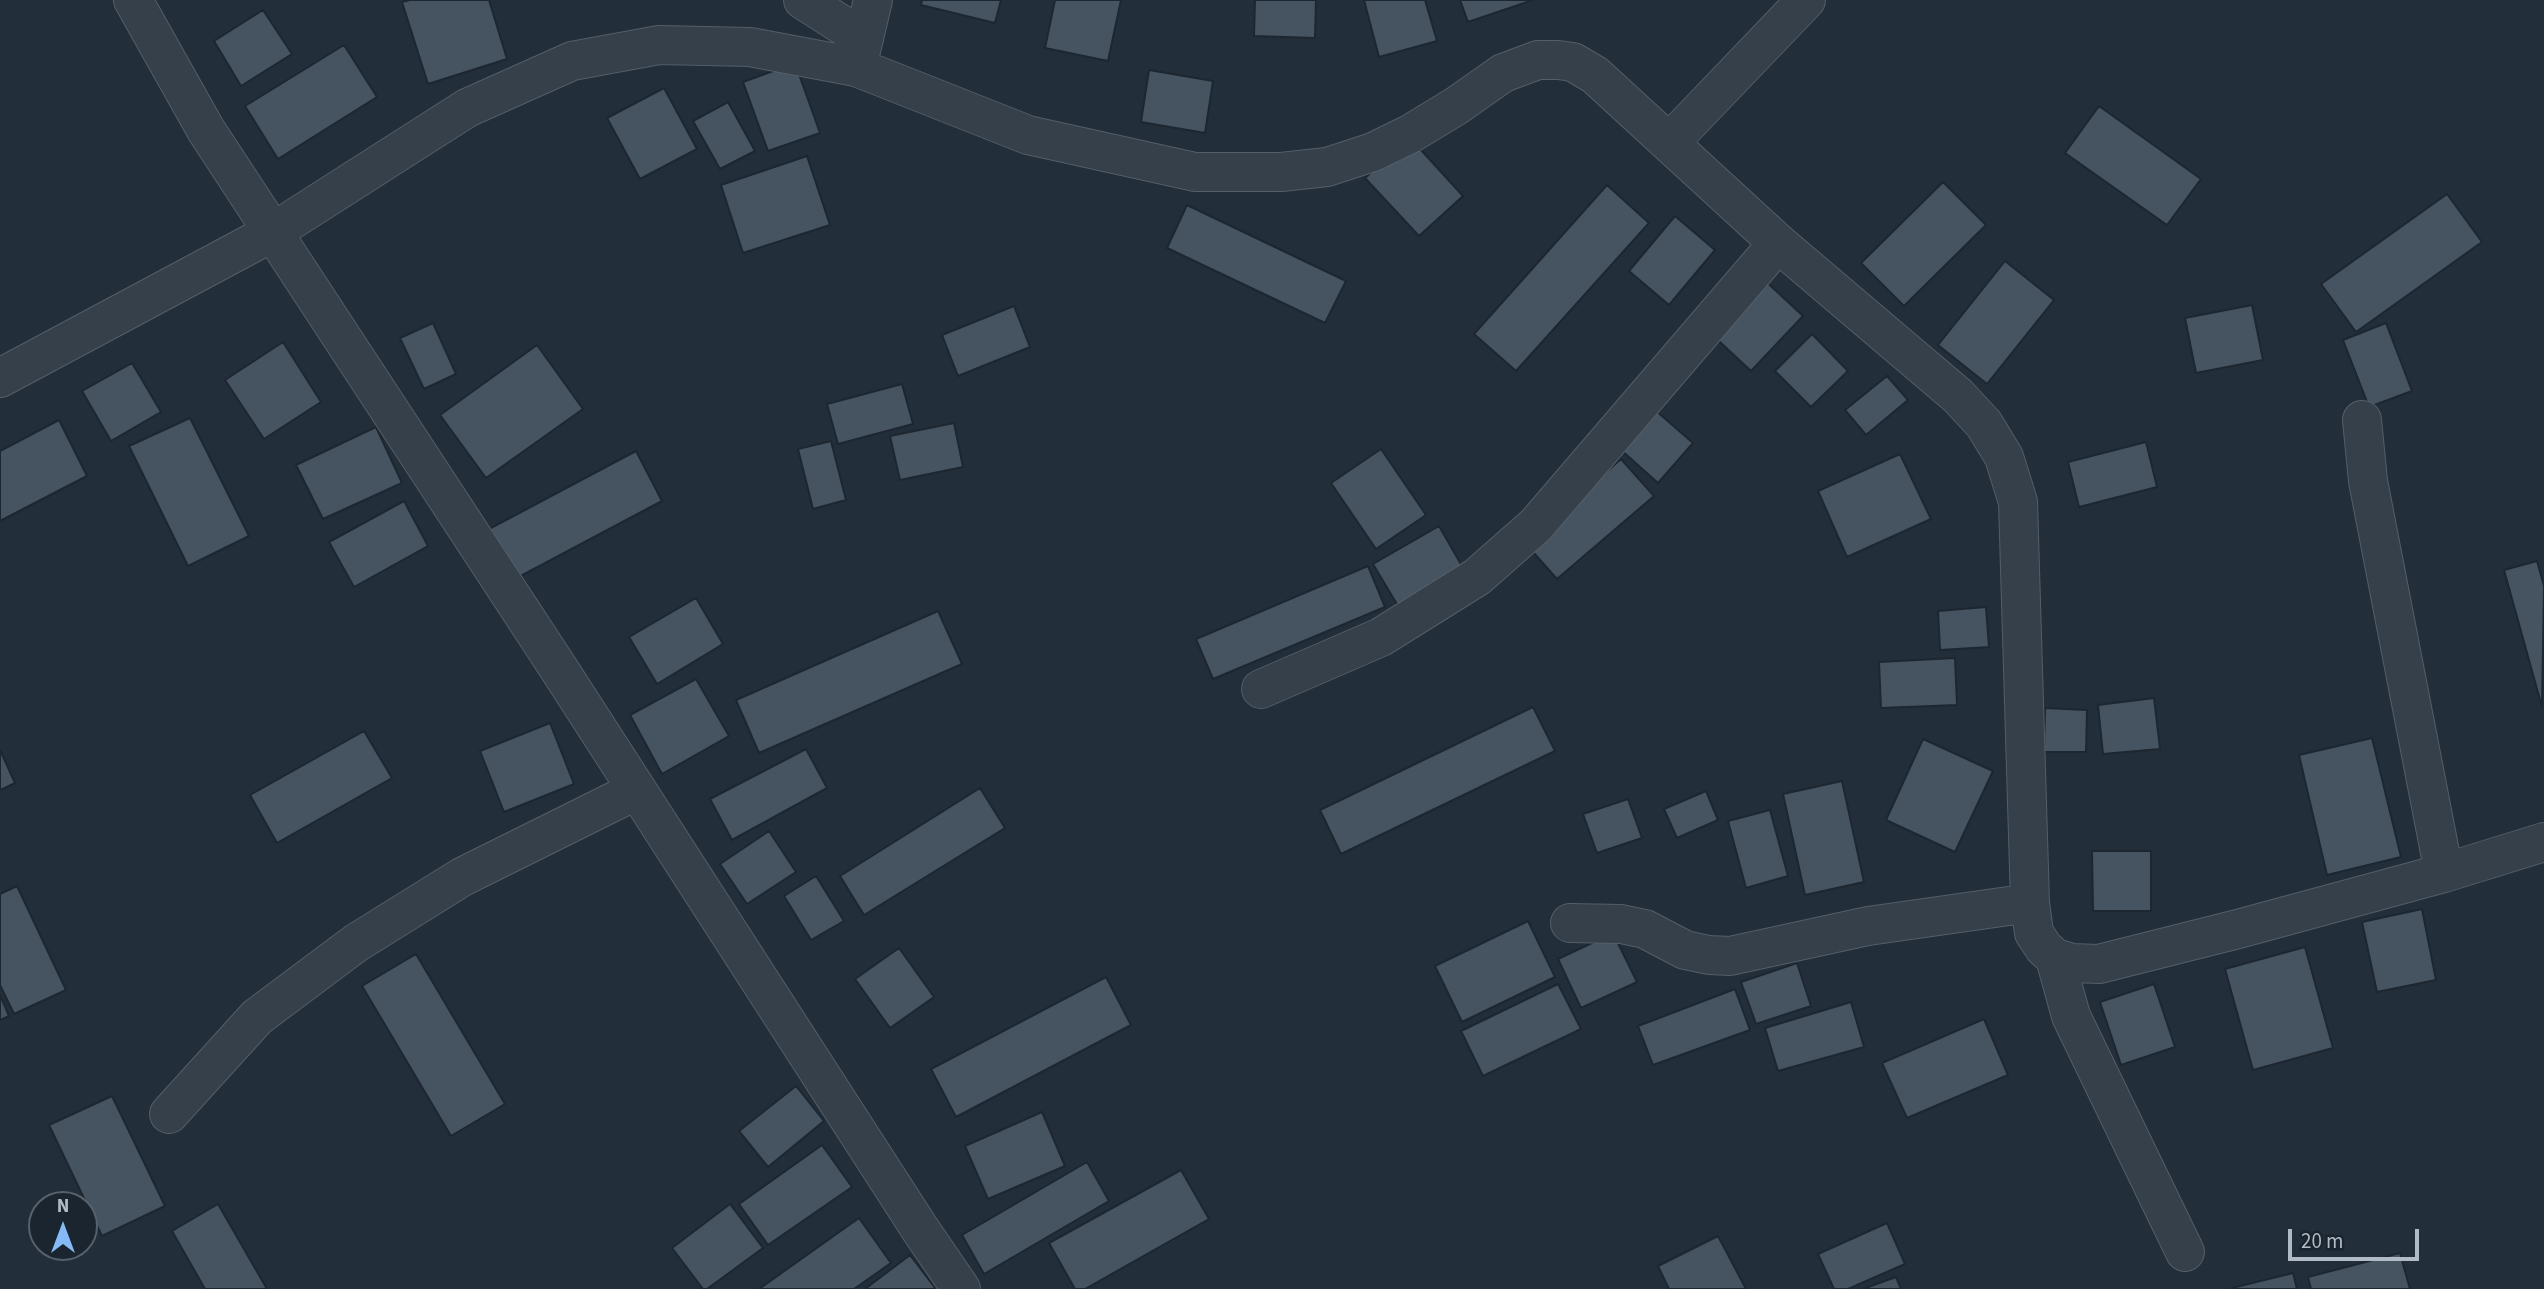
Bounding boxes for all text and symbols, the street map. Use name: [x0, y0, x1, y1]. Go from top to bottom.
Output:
north arrow: [28, 1191, 98, 1261]
text: N: [57, 1193, 69, 1220]
scale bar: [2292, 1216, 2423, 1260]
text: 20 m: [2301, 1226, 2343, 1256]

